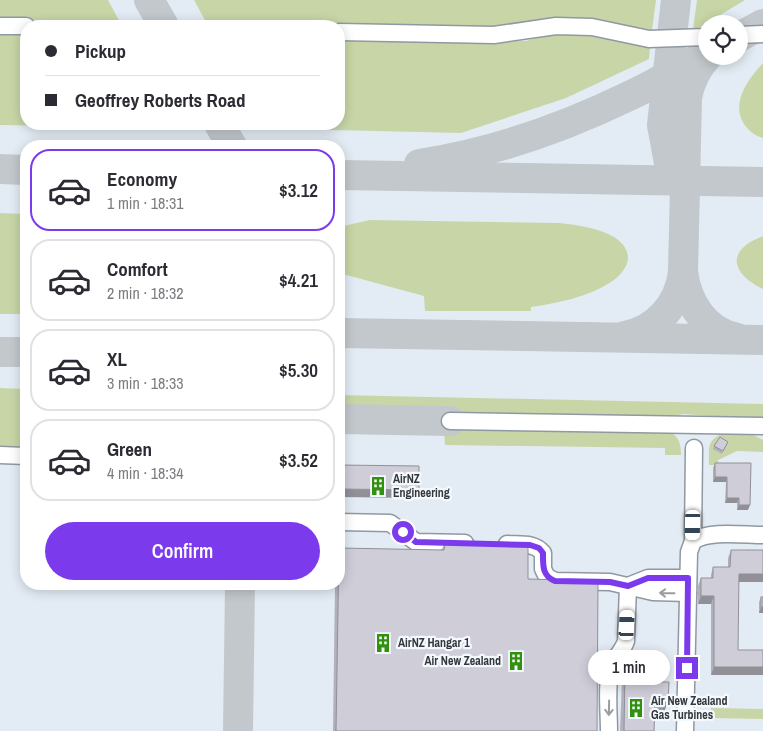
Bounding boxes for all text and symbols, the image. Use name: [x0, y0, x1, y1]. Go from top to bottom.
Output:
map controls: [698, 15, 748, 65]
button: locate: [698, 15, 748, 65]
text: Pickup: [75, 38, 126, 64]
text: Geoffrey Roberts Road: [75, 87, 246, 113]
text: Economy: [107, 166, 177, 192]
icon: car: [47, 168, 92, 213]
text: $3.12: [279, 177, 318, 203]
text: 1 min · 18:31: [107, 192, 184, 214]
text: Comfort: [107, 256, 168, 282]
icon: car: [47, 258, 92, 303]
text: $4.21: [279, 267, 318, 293]
text: 2 min · 18:32: [107, 282, 184, 304]
text: XL: [107, 346, 127, 372]
icon: car: [47, 348, 92, 393]
text: $5.30: [279, 357, 318, 383]
text: 3 min · 18:33: [107, 372, 184, 394]
text: Green: [107, 436, 152, 462]
icon: car: [47, 438, 92, 483]
text: $3.52: [279, 447, 318, 473]
text: 4 min · 18:34: [107, 462, 184, 484]
place label: AirNZ Engineering: [393, 471, 450, 501]
building icon: AirNZ Engineering: [367, 475, 389, 497]
car: [685, 510, 700, 540]
route start: [392, 521, 414, 543]
button: Confirm: [45, 522, 320, 580]
one-way arrow: [659, 588, 676, 598]
car: [618, 610, 635, 640]
building icon: AirNZ Hangar 1: [372, 632, 394, 654]
place label: AirNZ Hangar 1: [398, 635, 470, 651]
building icon: Air New Zealand: [505, 650, 527, 672]
callout: 1 min: [587, 650, 670, 686]
place label: Air New Zealand: [424, 653, 501, 669]
text: 1 min: [612, 656, 646, 678]
route end: [676, 657, 698, 679]
place label: Air New Zealand Gas Turbines: [651, 693, 728, 723]
building icon: Air New Zealand Gas Turbines: [625, 697, 647, 719]
one-way arrow: [604, 700, 614, 716]

